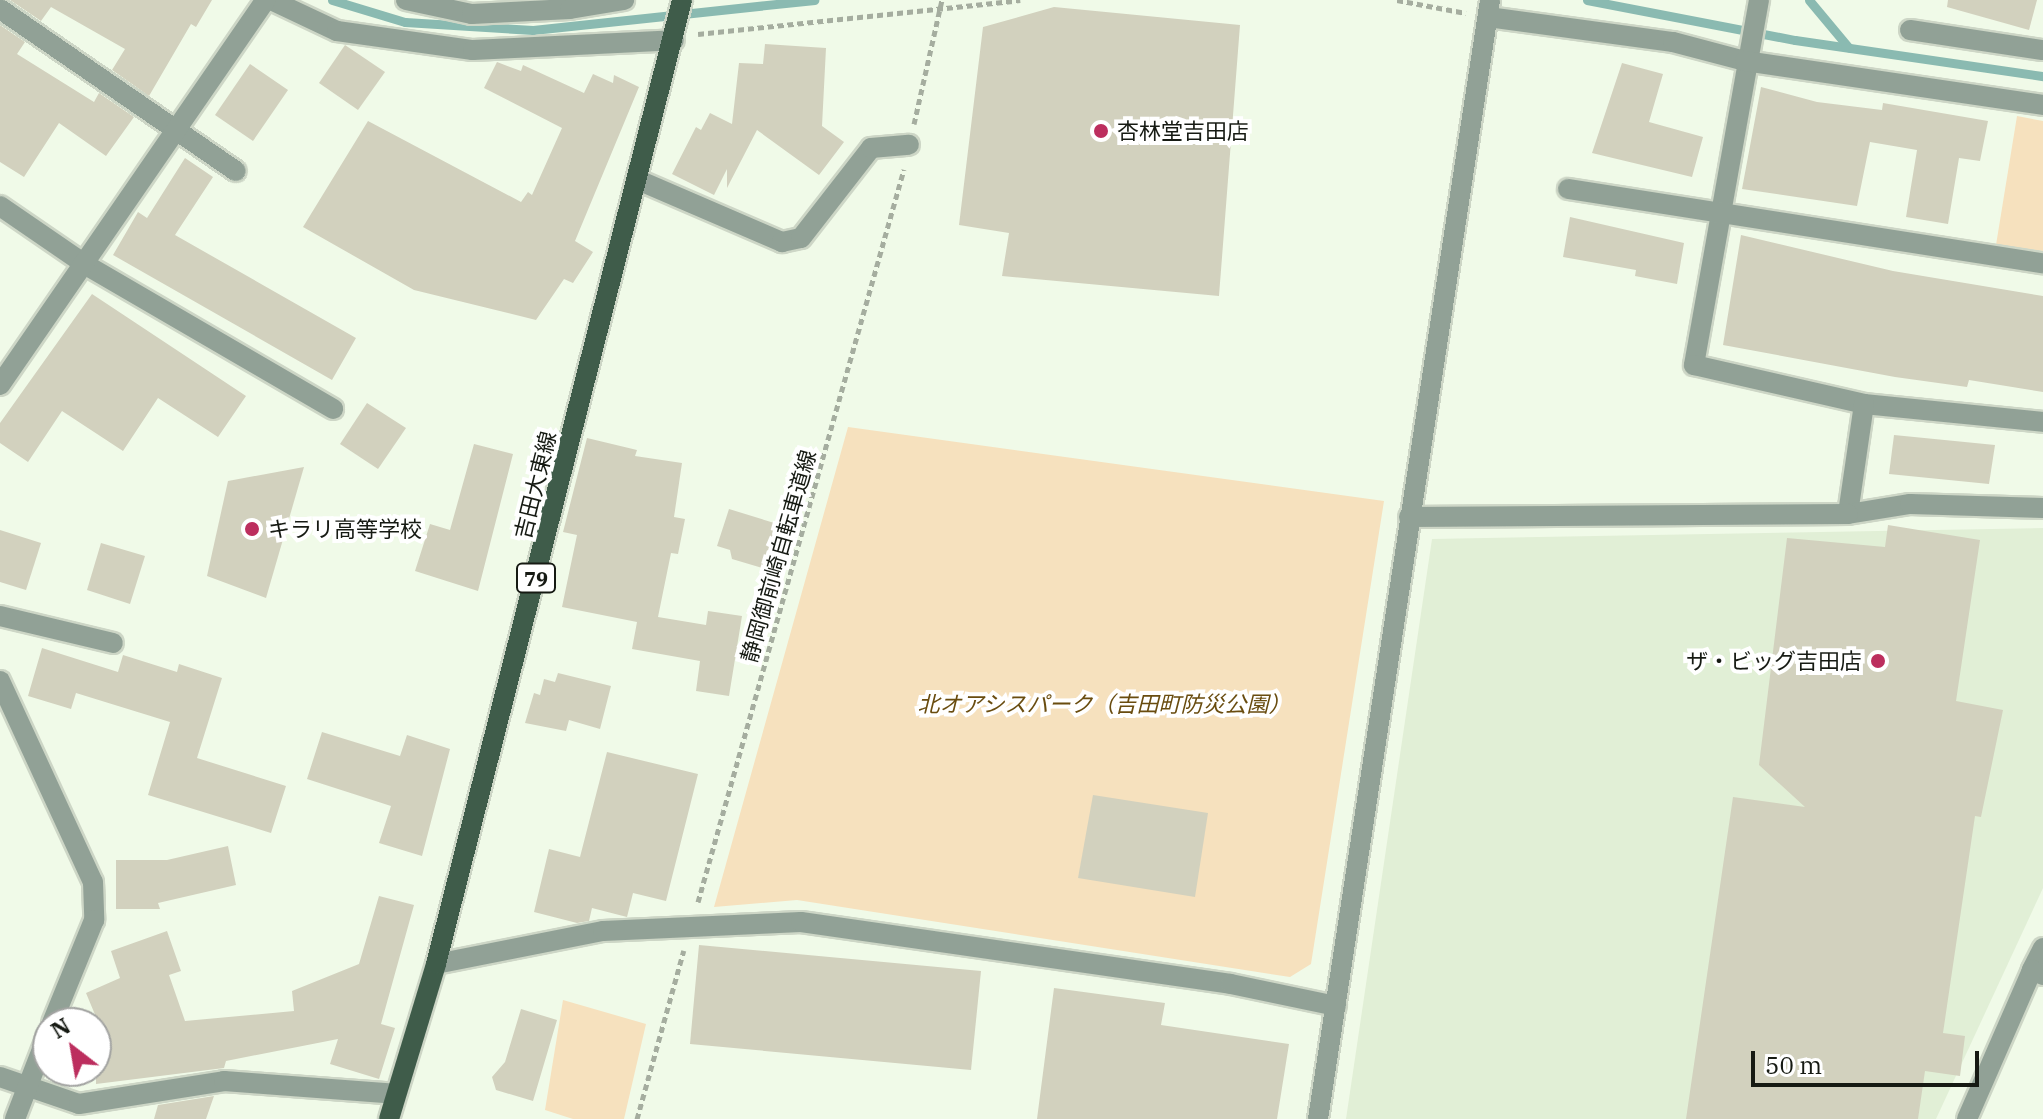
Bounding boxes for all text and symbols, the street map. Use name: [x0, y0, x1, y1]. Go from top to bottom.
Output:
place label: 杏林堂吉田店: [1117, 118, 1249, 144]
marker: 杏林堂吉田店: [1092, 122, 1110, 140]
street label: 吉田大東線: [509, 428, 561, 542]
street label: 静岡御前崎自転車道線: [735, 447, 821, 665]
place label: キラリ高等学校: [268, 516, 422, 542]
marker: キラリ高等学校: [243, 520, 261, 538]
road number: 79: [516, 562, 556, 594]
place label: ザ・ビッグ吉田店: [1686, 648, 1862, 674]
marker: ザ・ビッグ吉田店: [1869, 652, 1887, 670]
park label: 北オアシスパーク（吉田町防災公園）: [917, 691, 1291, 717]
north arrow: [32, 1007, 112, 1087]
text: N: [45, 1011, 75, 1045]
scale bar: [1755, 1035, 1983, 1085]
text: 50 m: [1765, 1049, 1822, 1081]

